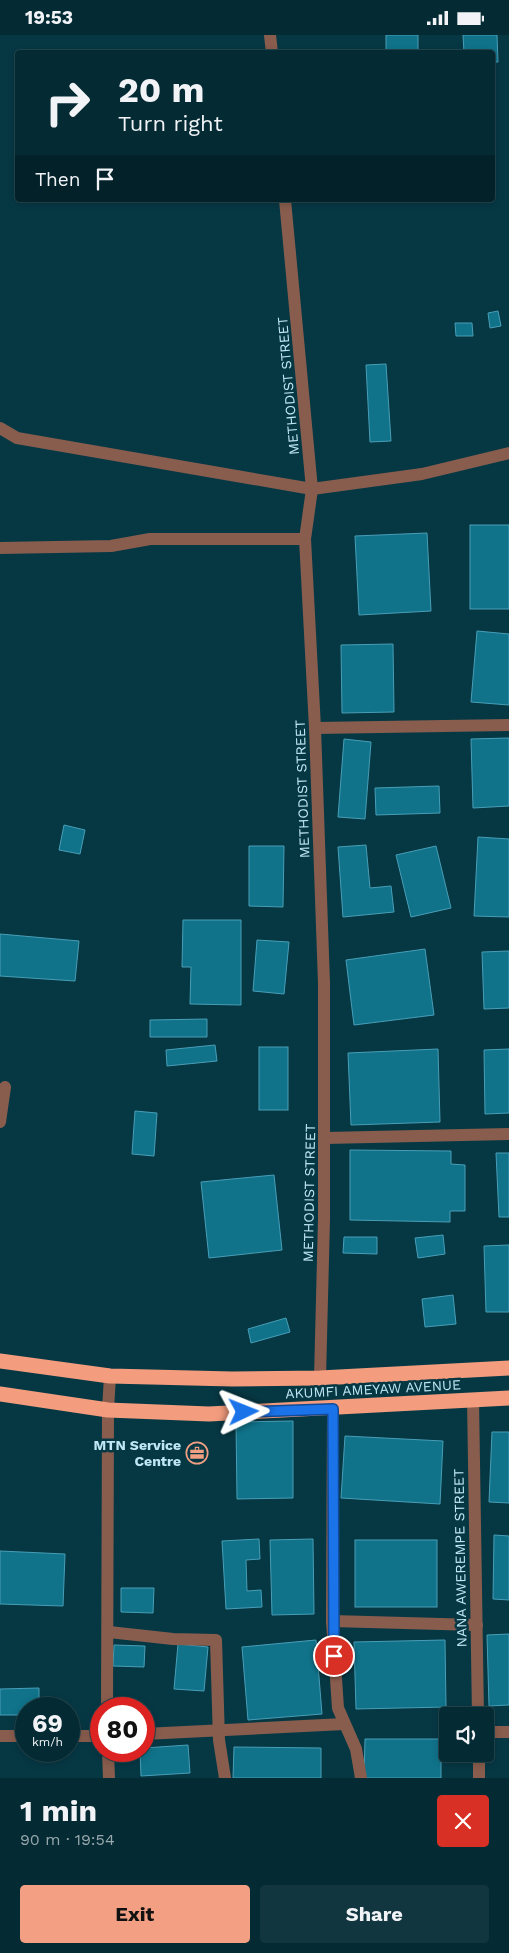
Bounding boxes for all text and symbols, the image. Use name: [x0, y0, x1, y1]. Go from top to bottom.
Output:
text: 19:53: [25, 6, 73, 29]
text: 20 m: [118, 69, 204, 111]
icon: right: [35, 70, 100, 135]
text: Turn right: [118, 111, 223, 136]
icon: arrive: [91, 165, 119, 193]
text: Then: [35, 168, 81, 191]
street label: METHODIST STREET: [274, 316, 302, 456]
street label: METHODIST STREET: [292, 719, 312, 858]
street label: METHODIST STREET: [300, 1123, 318, 1262]
street label: AKUMFI AMEYAW AVENUE: [285, 1376, 461, 1402]
position arrow: [217, 1385, 269, 1437]
place label: MTN Service Centre: [94, 1437, 181, 1469]
office icon: MTN Service Centre: [185, 1441, 209, 1465]
street label: NANA AWEREMPE STREET: [450, 1468, 470, 1648]
pin: [313, 1635, 355, 1677]
icon: arrive: [320, 1642, 348, 1670]
speed limit sign: 80: [90, 1697, 155, 1762]
map controls: [439, 1707, 494, 1762]
button: sound: [439, 1707, 494, 1762]
text: 69: [32, 1709, 63, 1738]
text: km/h: [32, 1735, 63, 1749]
text: 1 min: [20, 1793, 97, 1828]
button: close: [437, 1795, 489, 1847]
text: 90 m · 19:54: [20, 1830, 115, 1849]
button: Exit: [20, 1885, 250, 1943]
button: Share: [260, 1885, 489, 1943]

